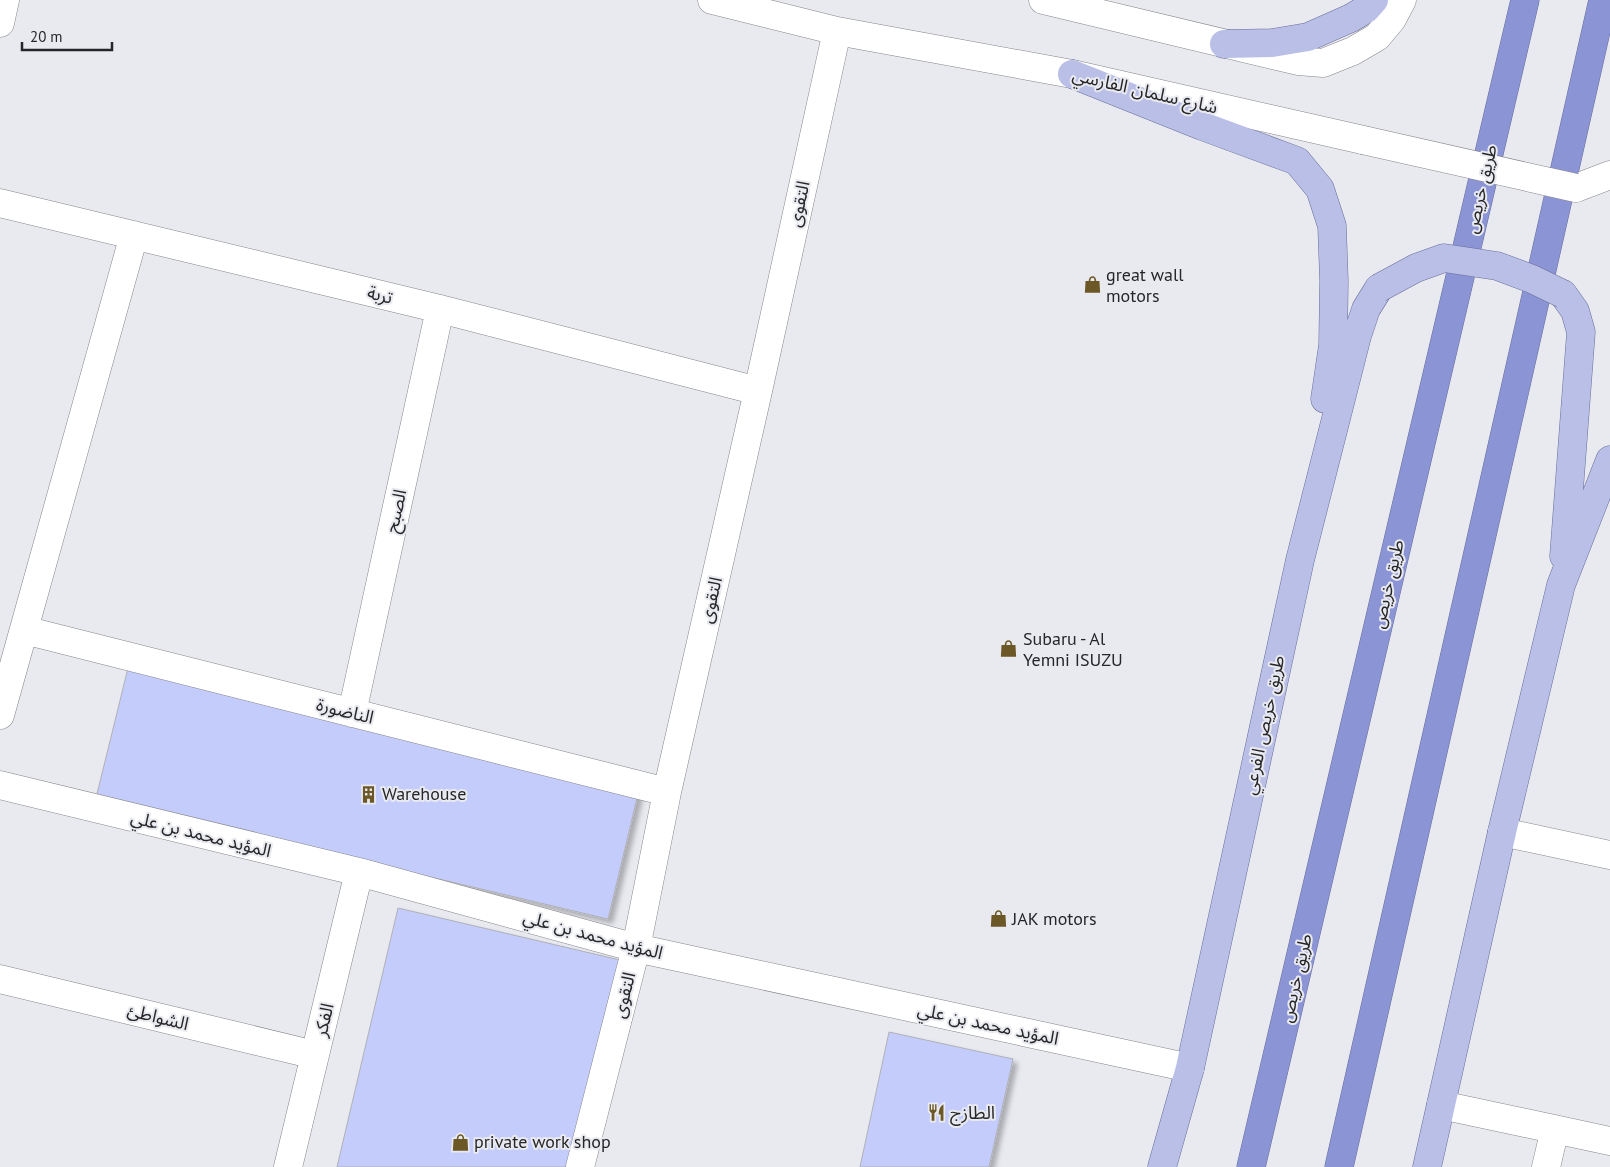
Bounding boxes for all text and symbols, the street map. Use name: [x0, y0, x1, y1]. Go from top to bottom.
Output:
scale bar: [22, 20, 112, 52]
text: 20 m: [30, 27, 63, 46]
street label: شارع سلمان الفارسي: [1069, 63, 1220, 121]
street label: طريق خريص: [1459, 142, 1502, 236]
street label: التقوى: [782, 179, 815, 229]
place label: great wall motors: [1106, 263, 1184, 307]
shop icon: great wall motors: [1082, 275, 1102, 295]
street label: تربة: [365, 280, 395, 309]
street label: الصبح: [380, 487, 413, 535]
street label: طريق خريص: [1366, 537, 1409, 631]
street label: التقوى: [694, 575, 727, 625]
place label: Subaru - Al Yemni ISUZU: [1023, 627, 1123, 671]
shop icon: Subaru - Al Yemni ISUZU: [999, 639, 1019, 659]
street label: طريق خريص الفرعي: [1237, 653, 1292, 797]
street label: الناضورة: [314, 692, 376, 729]
place label: Warehouse: [382, 782, 466, 805]
building icon: Warehouse: [358, 784, 378, 804]
street label: المؤيد محمد بن علي: [128, 805, 274, 864]
street label: المؤيد محمد بن علي: [520, 905, 666, 966]
place label: JAK motors: [1011, 907, 1097, 930]
shop icon: JAK motors: [988, 909, 1008, 929]
street label: طريق خريص: [1274, 931, 1317, 1025]
street label: التقوى: [607, 969, 640, 1020]
street label: المؤيد محمد بن علي: [915, 997, 1061, 1052]
street label: الشواطئ: [125, 998, 191, 1035]
street label: الفكر: [308, 1001, 339, 1040]
place label: الطازج: [950, 1101, 995, 1126]
restaurant icon: الطازج: [926, 1103, 946, 1123]
place label: private work shop: [474, 1130, 611, 1153]
shop icon: private work shop: [450, 1132, 470, 1152]

